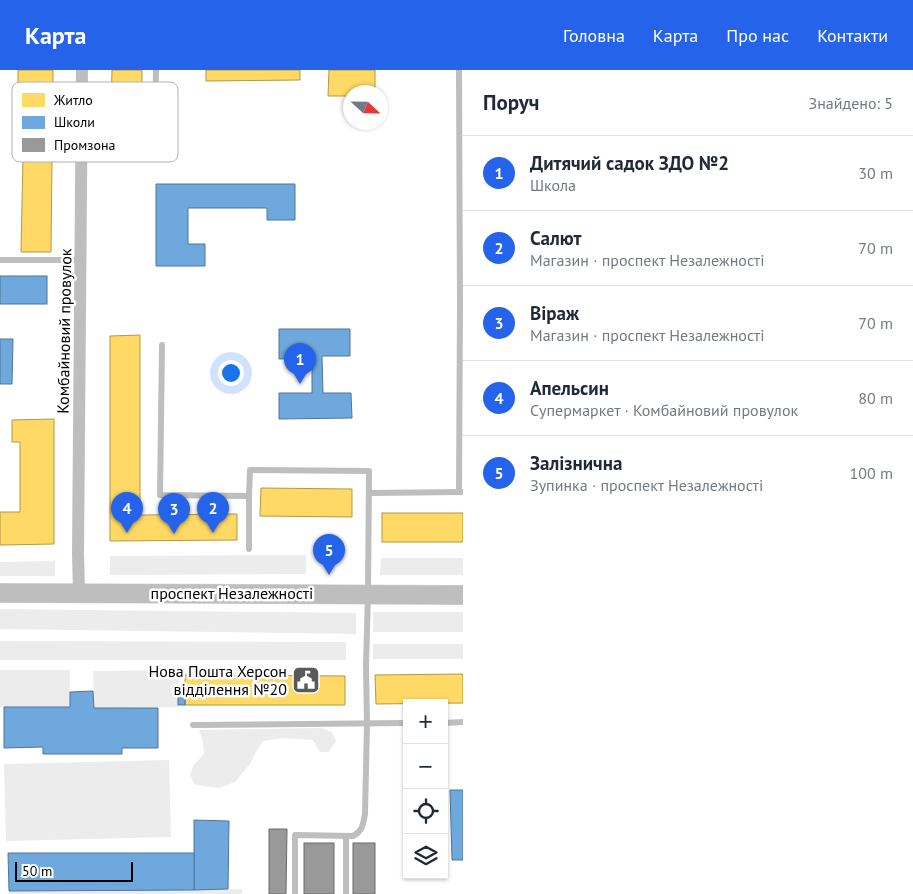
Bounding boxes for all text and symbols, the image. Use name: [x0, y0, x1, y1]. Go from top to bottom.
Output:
text: Карта: [25, 20, 87, 51]
text: Головна: [563, 24, 625, 47]
text: Карта: [653, 24, 698, 47]
text: Про нас: [726, 24, 789, 47]
text: Контакти: [817, 24, 888, 47]
legend: [12, 82, 178, 162]
north arrow: [343, 85, 388, 130]
text: Поруч: [483, 89, 539, 116]
text: Житло: [53, 91, 93, 109]
text: Знайдено: 5: [809, 93, 893, 113]
text: Школи: [54, 113, 95, 131]
text: Промзона: [54, 136, 116, 154]
text: Дитячий садок ЗДО №2: [530, 151, 729, 175]
text: 1: [494, 163, 504, 183]
text: 30 m: [858, 163, 893, 183]
text: Школа: [530, 175, 576, 195]
text: Салют: [530, 226, 582, 250]
text: 2: [494, 238, 504, 258]
text: 70 m: [858, 238, 893, 258]
street label: Комбайновий провулок: [53, 248, 75, 414]
text: Магазин · проспект Незалежності: [530, 250, 765, 270]
text: Віраж: [530, 301, 579, 325]
text: 3: [494, 313, 504, 333]
text: 70 m: [858, 313, 893, 333]
text: Магазин · проспект Незалежності: [530, 325, 765, 345]
pin: 1: [284, 343, 316, 384]
your location: [218, 360, 244, 386]
text: Апельсин: [530, 376, 609, 400]
text: 4: [494, 388, 504, 408]
text: 80 m: [858, 388, 893, 408]
text: Супермаркет · Комбайновий провулок: [530, 400, 798, 420]
text: Залізнична: [530, 451, 622, 475]
text: 5: [494, 463, 504, 483]
text: 100 m: [850, 463, 893, 483]
text: Зупинка · проспект Незалежності: [530, 475, 763, 495]
pin: 4: [111, 492, 143, 533]
pin: 2: [197, 492, 229, 533]
pin: 3: [158, 493, 190, 534]
pin: 5: [313, 534, 345, 575]
street label: проспект Незалежності: [151, 583, 313, 603]
place label: Нова Пошта Херсон відділення №20: [148, 661, 287, 699]
public building icon: Нова Пошта Херсон відділення №20: [291, 665, 321, 695]
map controls: [403, 699, 448, 879]
button: +: [403, 699, 448, 744]
button: −: [403, 744, 448, 789]
button: locate: [403, 789, 448, 834]
button: layers: [403, 834, 448, 879]
scale bar: [15, 859, 132, 882]
text: 50 m: [22, 862, 52, 880]

